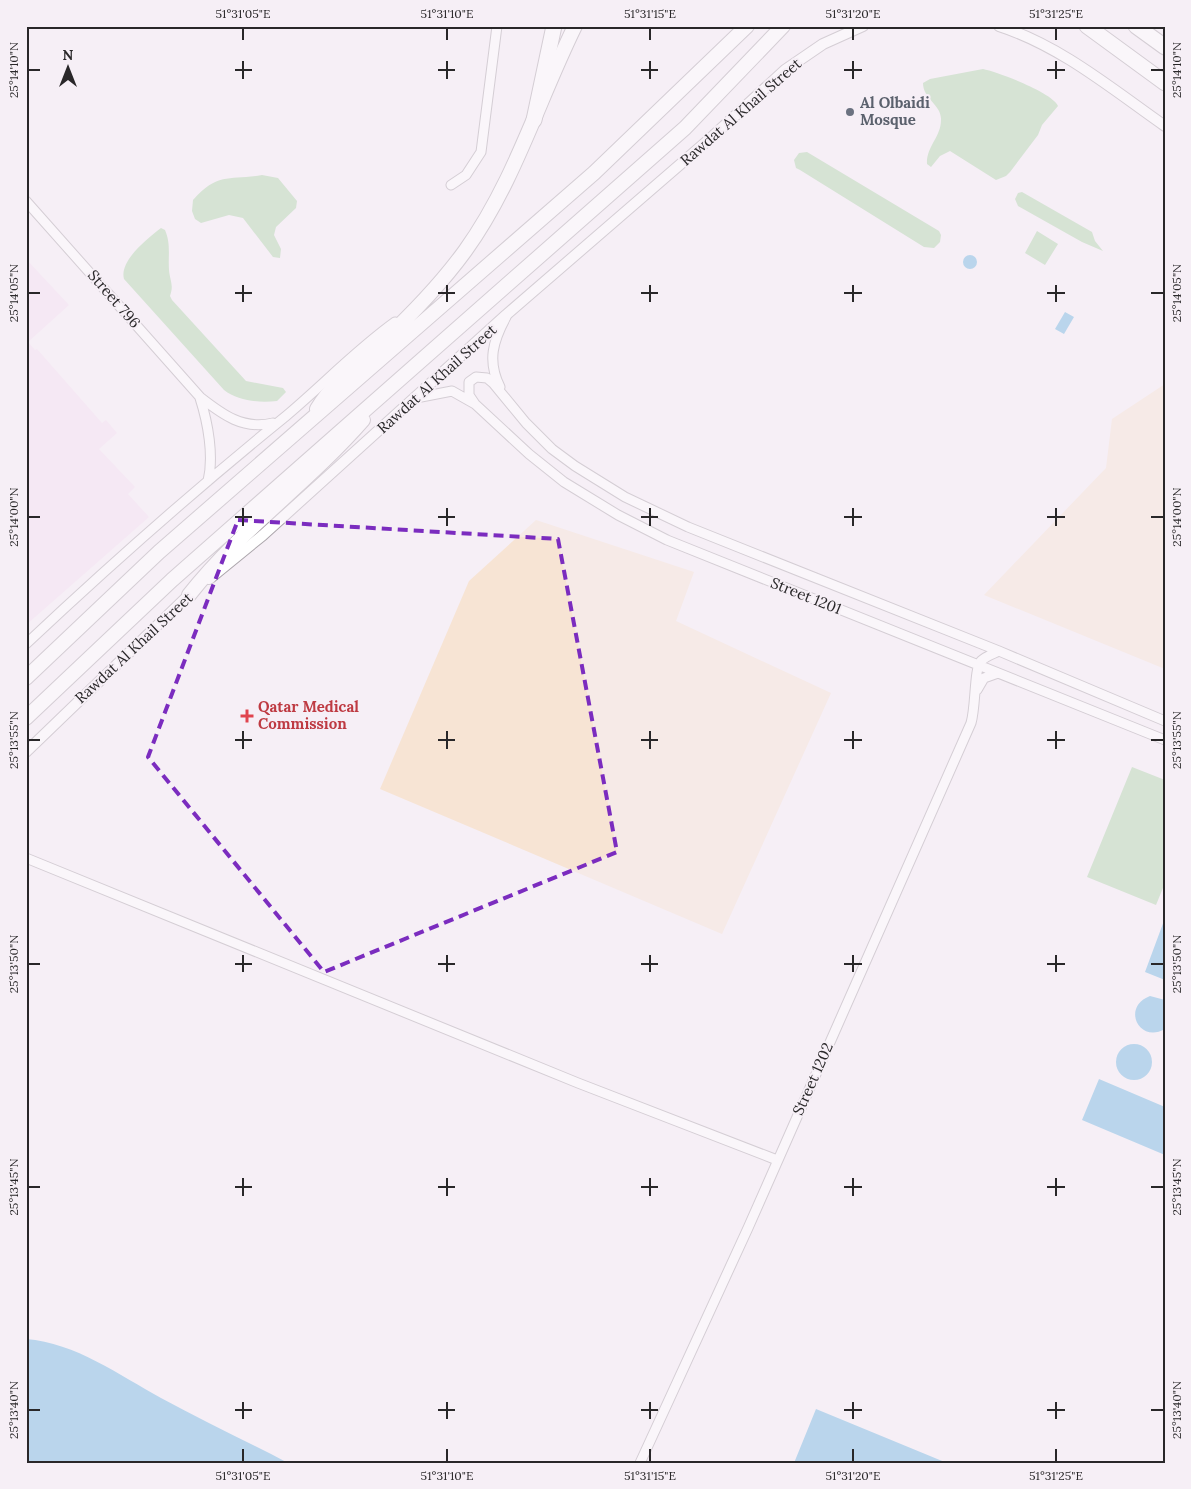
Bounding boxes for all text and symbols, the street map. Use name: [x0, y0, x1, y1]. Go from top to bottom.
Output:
text: 51°31'05"E: [216, 6, 270, 21]
text: 51°31'10"E: [421, 6, 473, 21]
text: 51°31'15"E: [624, 6, 676, 21]
text: 51°31'20"E: [826, 6, 880, 21]
text: 51°31'25"E: [1029, 6, 1083, 21]
text: 25°14'10"N: [6, 42, 21, 98]
north arrow: [42, 42, 92, 92]
text: 25°14'10"N: [1169, 42, 1184, 98]
text: N: [63, 46, 74, 64]
street label: Rawdat Al Khail Street: [676, 54, 805, 169]
place label: Al Olbaidi Mosque: [860, 93, 930, 129]
marker: Al Olbaidi Mosque: [844, 106, 856, 118]
text: 25°14'05"N: [6, 264, 21, 322]
text: 25°14'05"N: [1169, 264, 1184, 322]
street label: Street 796: [84, 266, 145, 332]
street label: Rawdat Al Khail Street: [373, 320, 500, 437]
text: 25°14'00"N: [6, 487, 21, 547]
text: 25°14'00"N: [1169, 487, 1184, 547]
street label: Street 1201: [768, 573, 844, 618]
street label: Rawdat Al Khail Street: [71, 588, 197, 707]
place label: Qatar Medical Commission: [258, 697, 359, 733]
marker: Qatar Medical Commission: [240, 709, 254, 723]
text: 25°13'55"N: [6, 711, 21, 769]
text: 25°13'55"N: [1169, 711, 1184, 769]
text: 25°13'50"N: [6, 935, 21, 993]
text: 25°13'50"N: [1169, 935, 1184, 993]
street label: Street 1202: [788, 1040, 837, 1118]
text: 25°13'45"N: [6, 1158, 21, 1216]
text: 25°13'45"N: [1169, 1158, 1184, 1216]
text: 25°13'40"N: [6, 1381, 21, 1439]
text: 25°13'40"N: [1169, 1381, 1184, 1439]
text: 51°31'05"E: [216, 1468, 270, 1483]
text: 51°31'10"E: [421, 1468, 473, 1483]
text: 51°31'15"E: [624, 1468, 676, 1483]
text: 51°31'20"E: [826, 1468, 880, 1483]
text: 51°31'25"E: [1029, 1468, 1083, 1483]

